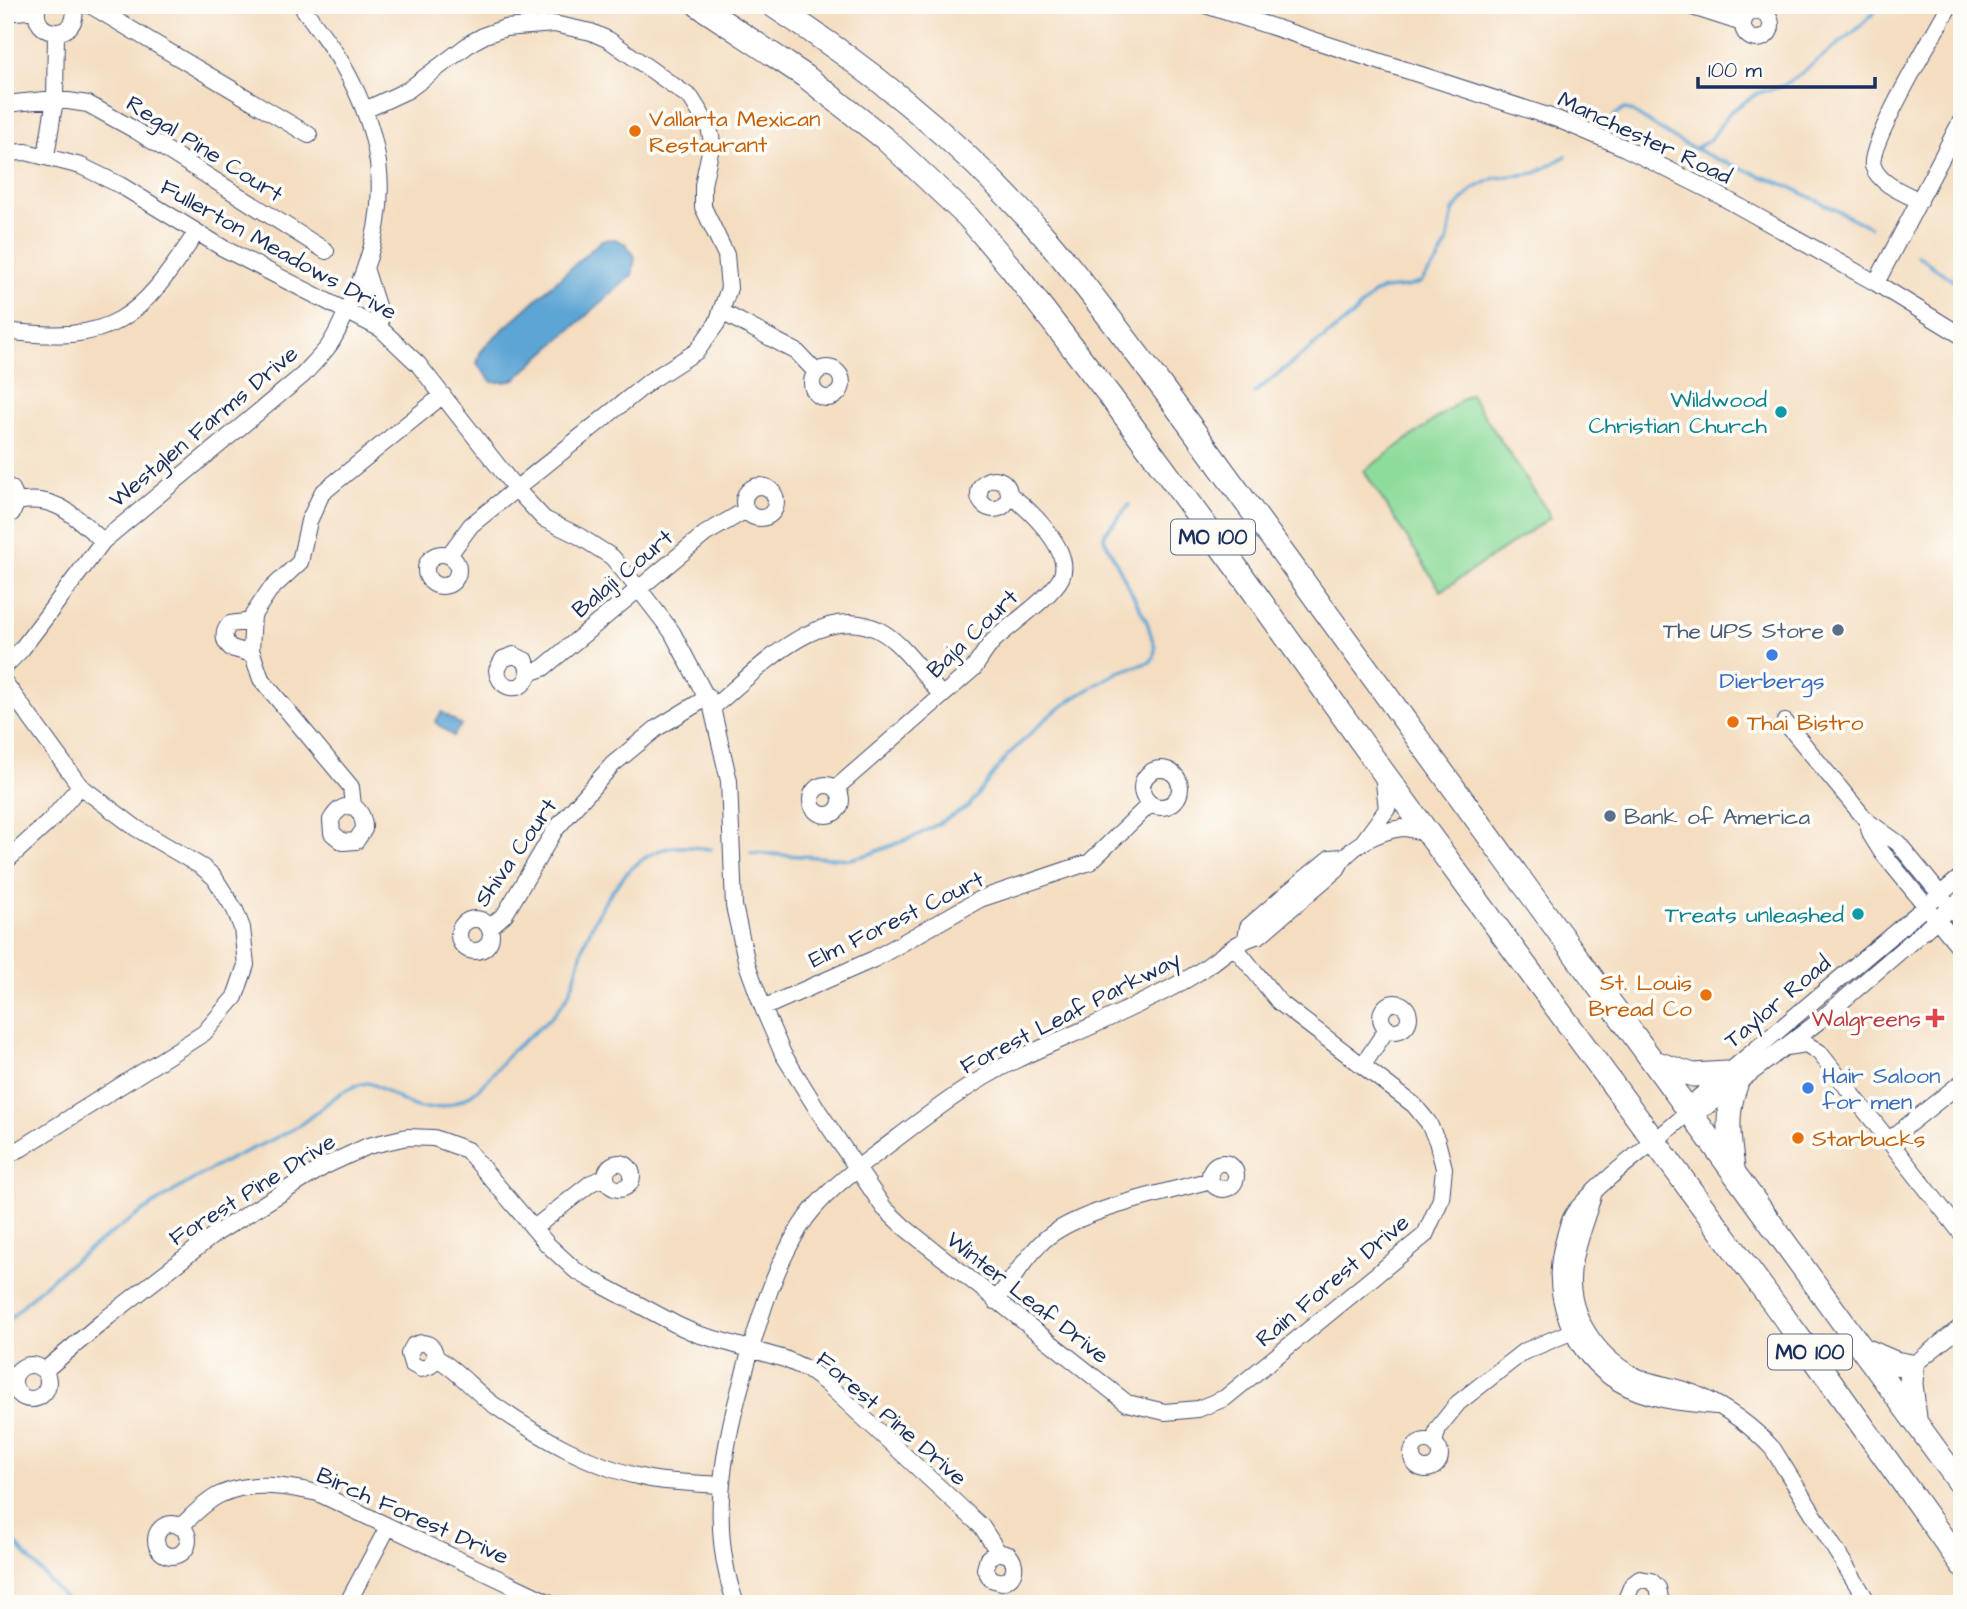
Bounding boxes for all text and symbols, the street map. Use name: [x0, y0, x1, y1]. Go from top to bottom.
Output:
scale bar: [1698, 46, 1874, 90]
text: 100 m: [1708, 56, 1763, 85]
street label: Manchester Road: [1552, 84, 1737, 192]
street label: Regal Pine Court: [119, 88, 290, 211]
place label: Vallarta Mexican Restaurant: [649, 103, 821, 161]
marker: Vallarta Mexican Restaurant: [627, 123, 643, 139]
street label: Fullerton Meadows Drive: [155, 171, 402, 328]
street label: Westglen Farms Drive: [102, 338, 306, 516]
place label: Wildwood Christian Church: [1588, 384, 1768, 442]
marker: Wildwood Christian Church: [1773, 404, 1789, 420]
road number: MO 100: [1171, 520, 1255, 554]
street label: Balaji Court: [565, 522, 681, 626]
street label: Baja Court: [920, 581, 1026, 686]
place label: The UPS Store: [1663, 615, 1824, 647]
marker: The UPS Store: [1830, 622, 1846, 638]
marker: Dierbergs: [1764, 647, 1780, 663]
place label: Dierbergs: [1720, 665, 1824, 698]
place label: Thai Bistro: [1747, 707, 1863, 739]
marker: Thai Bistro: [1725, 714, 1741, 730]
street label: Shiva Court: [467, 791, 565, 913]
place label: Bank of America: [1624, 801, 1810, 833]
marker: Bank of America: [1602, 808, 1618, 824]
street label: Elm Forest Court: [803, 863, 990, 976]
place label: Treats unleashed: [1665, 899, 1844, 931]
marker: Treats unleashed: [1850, 906, 1866, 922]
street label: Forest Leaf Parkway: [955, 943, 1187, 1083]
street label: Taylor Road: [1718, 948, 1838, 1057]
place label: St. Louis Bread Co: [1589, 967, 1692, 1025]
marker: St. Louis Bread Co: [1698, 987, 1714, 1003]
place label: Walgreens: [1812, 1003, 1921, 1036]
marker: Walgreens: [1927, 1010, 1943, 1026]
place label: Hair Saloon for men: [1822, 1060, 1940, 1118]
marker: Hair Saloon for men: [1800, 1080, 1816, 1096]
place label: Starbucks: [1812, 1123, 1925, 1155]
street label: Forest Pine Drive: [163, 1126, 342, 1254]
marker: Starbucks: [1790, 1130, 1806, 1146]
street label: Rain Forest Drive: [1249, 1207, 1416, 1355]
street label: Winter Leaf Drive: [939, 1224, 1116, 1372]
road number: MO 100: [1768, 1334, 1852, 1370]
street label: Forest Pine Drive: [809, 1344, 974, 1493]
street label: Birch Forest Drive: [311, 1459, 514, 1573]

